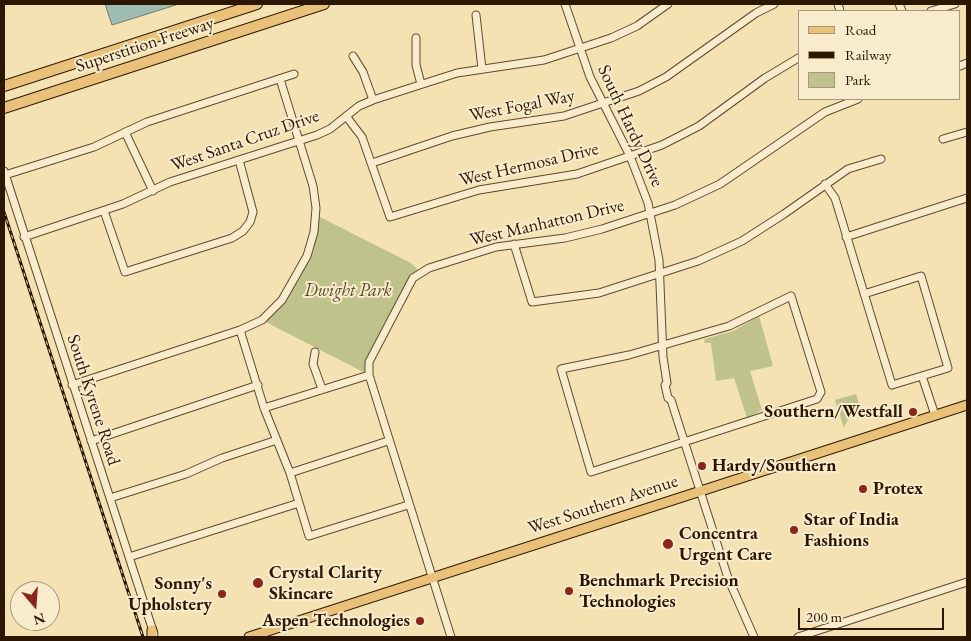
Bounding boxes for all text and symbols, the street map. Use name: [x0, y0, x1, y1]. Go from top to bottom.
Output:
legend: [798, 10, 961, 100]
street label: Superstition Freeway: [73, 12, 217, 78]
text: Road: [845, 20, 876, 39]
text: Railway: [845, 45, 891, 64]
street label: South Hardy Drive: [592, 62, 668, 190]
text: Park: [845, 70, 871, 89]
street label: West Fogal Way: [467, 85, 577, 127]
street label: West Santa Cruz Drive: [168, 105, 322, 177]
street label: West Hermosa Drive: [457, 138, 601, 192]
street label: West Manhatton Drive: [468, 195, 626, 251]
park label: Dwight Park: [304, 280, 392, 302]
street label: South Kyrene Road: [62, 332, 124, 468]
place label: Southern/Westfall: [764, 401, 903, 423]
marker: Southern/Westfall: [907, 406, 919, 418]
place label: Hardy/Southern: [712, 455, 836, 477]
marker: Hardy/Southern: [696, 460, 708, 472]
street label: West Southern Avenue: [525, 471, 681, 539]
place label: Protex: [873, 478, 923, 500]
marker: Protex: [857, 483, 869, 495]
place label: Star of India Fashions: [804, 509, 899, 552]
place label: Concentra Urgent Care: [679, 523, 772, 566]
marker: Star of India Fashions: [788, 524, 800, 536]
marker: Concentra Urgent Care: [661, 537, 675, 551]
place label: Crystal Clarity Skincare: [269, 562, 382, 604]
place label: Benchmark Precision Technologies: [579, 570, 739, 612]
place label: Sonny's Upholstery: [128, 573, 212, 616]
marker: Crystal Clarity Skincare: [251, 576, 265, 590]
north arrow: [10, 581, 60, 631]
marker: Benchmark Precision Technologies: [563, 585, 575, 597]
marker: Sonny's Upholstery: [216, 588, 228, 600]
scale bar: [801, 598, 947, 630]
text: 200 m: [806, 607, 842, 626]
text: N: [31, 609, 48, 630]
place label: Aspen Technologies: [262, 610, 410, 632]
marker: Aspen Technologies: [414, 615, 426, 627]

